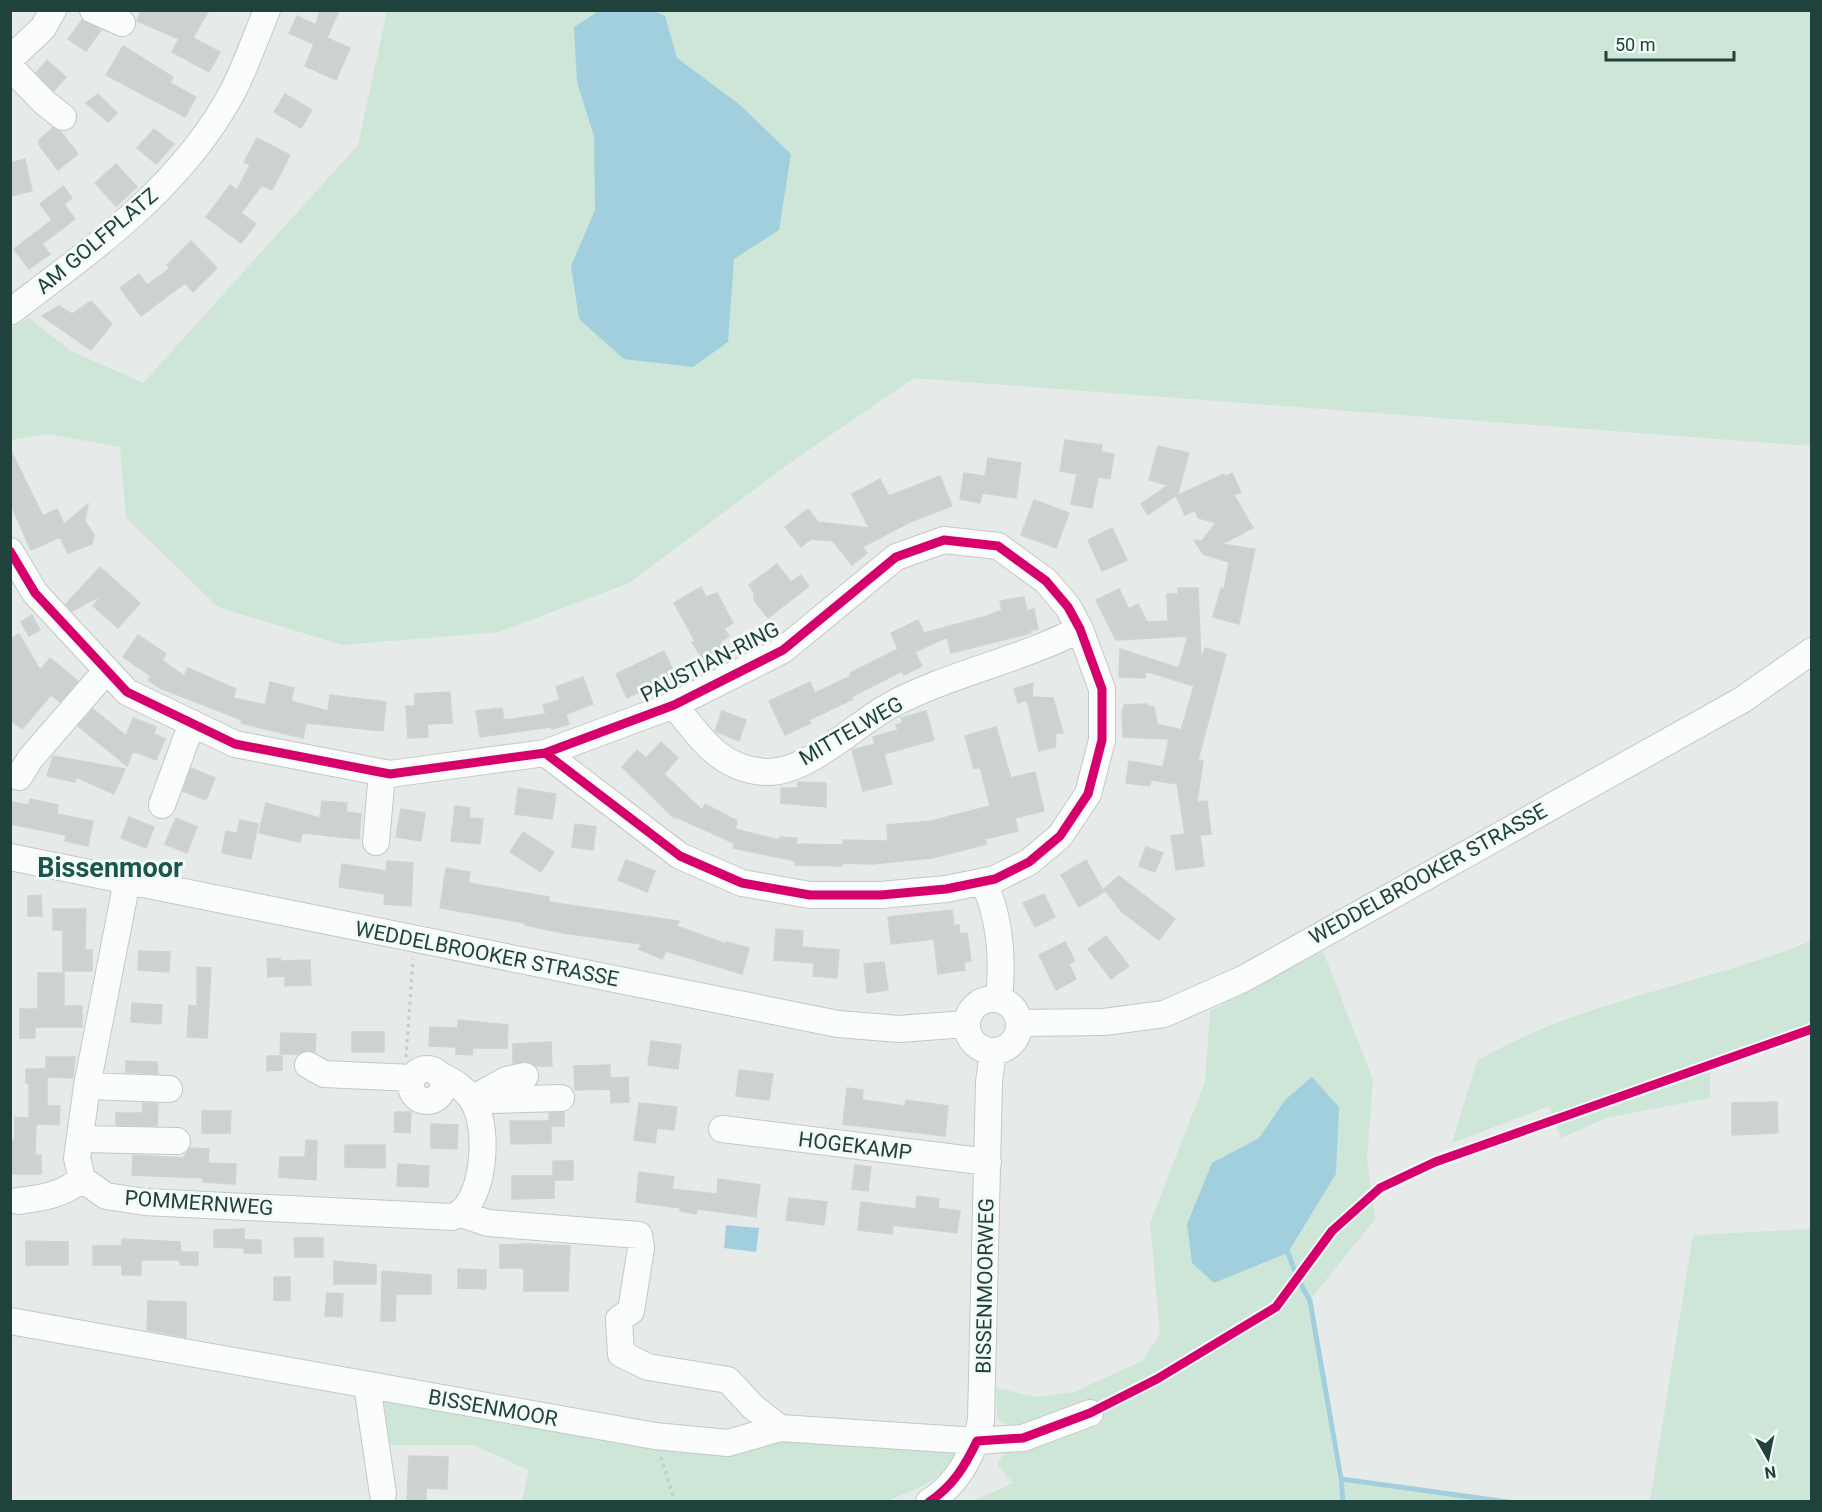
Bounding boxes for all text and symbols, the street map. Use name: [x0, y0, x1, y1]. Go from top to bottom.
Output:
scale bar: [1606, 24, 1734, 62]
text: 50 m: [1615, 34, 1655, 55]
street label: AM GOLFPLATZ: [31, 183, 163, 299]
street label: PAUSTIAN-RING: [637, 617, 783, 707]
street label: MITTELWEG: [795, 692, 907, 770]
street label: WEDDELBROOKER STRASSE: [1305, 798, 1551, 949]
district label: Bissenmoor: [37, 852, 183, 884]
street label: WEDDELBROOKER STRASSE: [353, 917, 621, 991]
street label: HOGEKAMP: [797, 1127, 913, 1165]
street label: POMMERNWEG: [124, 1186, 274, 1220]
street label: BISSENMOORWEG: [971, 1198, 999, 1374]
street label: BISSENMOOR: [426, 1385, 560, 1431]
north arrow: [1738, 1428, 1798, 1488]
text: N: [1763, 1462, 1777, 1483]

